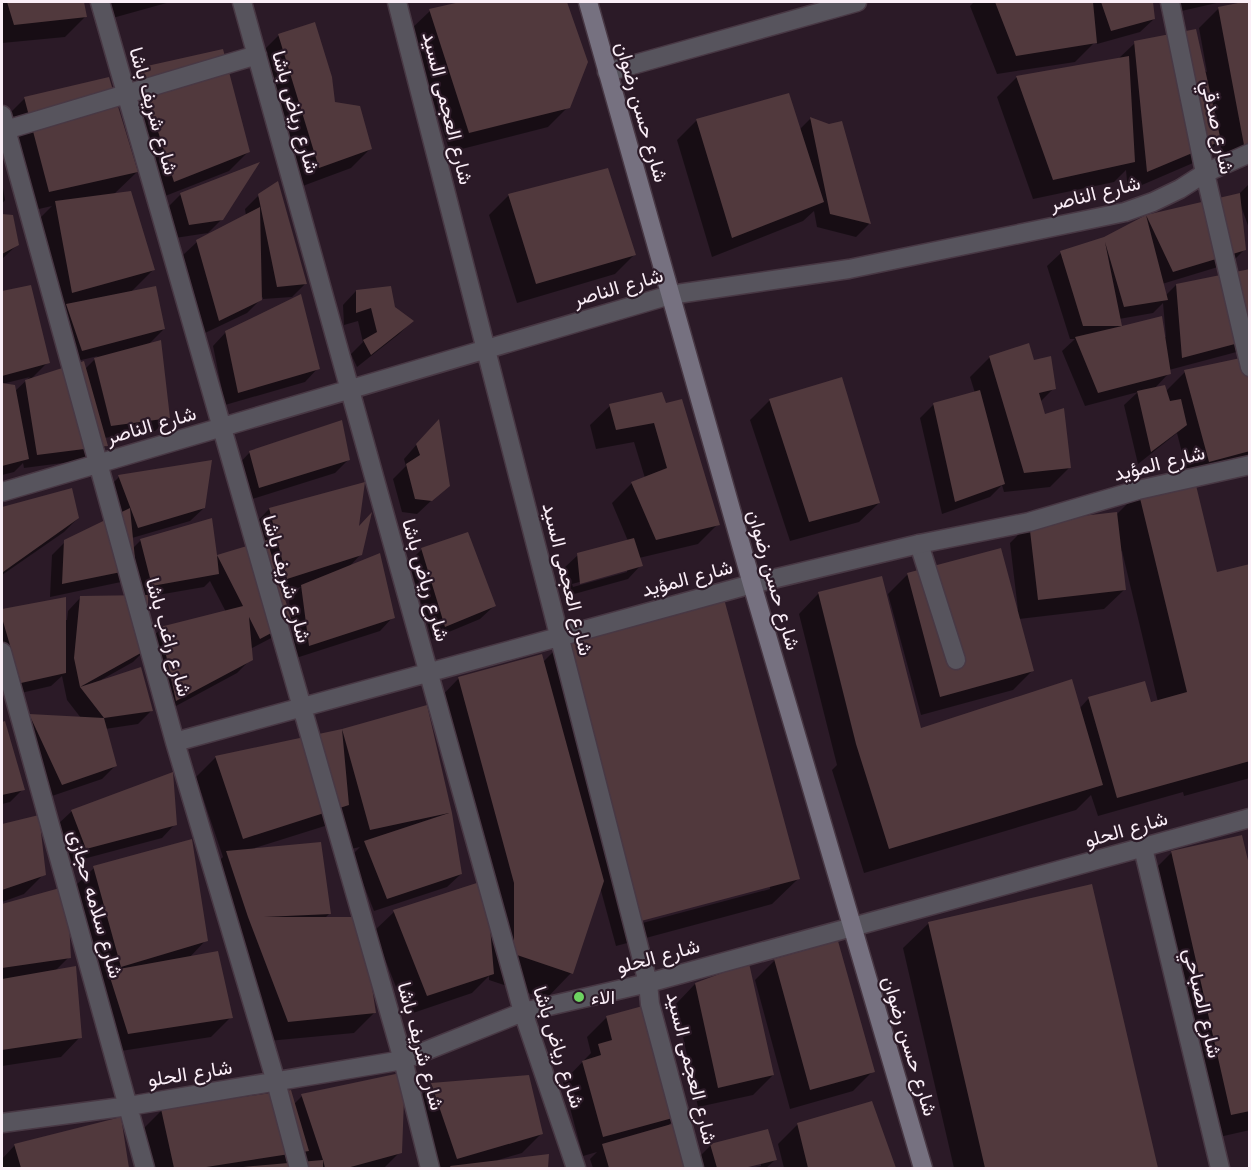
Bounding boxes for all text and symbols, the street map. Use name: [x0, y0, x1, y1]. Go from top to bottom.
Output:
street label: شارع العجمى السيد: [415, 29, 478, 187]
street label: شارع حسن رضوان: [609, 39, 673, 186]
street label: شارع شريف باشا: [122, 45, 183, 178]
street label: شارع رياض باشا: [265, 48, 324, 177]
street label: شارع صدقي: [1191, 78, 1239, 177]
street label: شارع الناصر: [1046, 171, 1143, 218]
street label: شارع الناصر: [569, 264, 666, 313]
street label: شارع الناصر: [102, 402, 199, 451]
street label: شارع المؤيد: [1111, 441, 1208, 488]
street label: شارع العجمى السيد: [535, 500, 598, 658]
street label: شارع حسن رضوان: [741, 507, 805, 654]
street label: شارع شريف باشا: [255, 513, 316, 646]
street label: شارع رياض باشا: [395, 516, 454, 645]
street label: شارع المؤيد: [639, 555, 736, 604]
street label: شارع راغب باشا: [139, 575, 196, 700]
street label: شارع الحلو: [1082, 807, 1171, 854]
street label: شارع سلامه حجازى: [61, 827, 128, 982]
street label: شارع الحلو: [614, 934, 703, 981]
street label: شارع الصباحي: [1174, 946, 1226, 1061]
street label: شارع حسن رضوان: [875, 973, 942, 1119]
street label: شارع شريف باشا: [390, 979, 449, 1113]
street label: شارع رياض باشا: [526, 983, 589, 1112]
place label: الاء: [591, 986, 615, 1008]
street label: شارع العجمى السيد: [659, 989, 722, 1147]
marker: الاء: [572, 990, 586, 1004]
street label: شارع الحلو: [146, 1055, 234, 1093]

